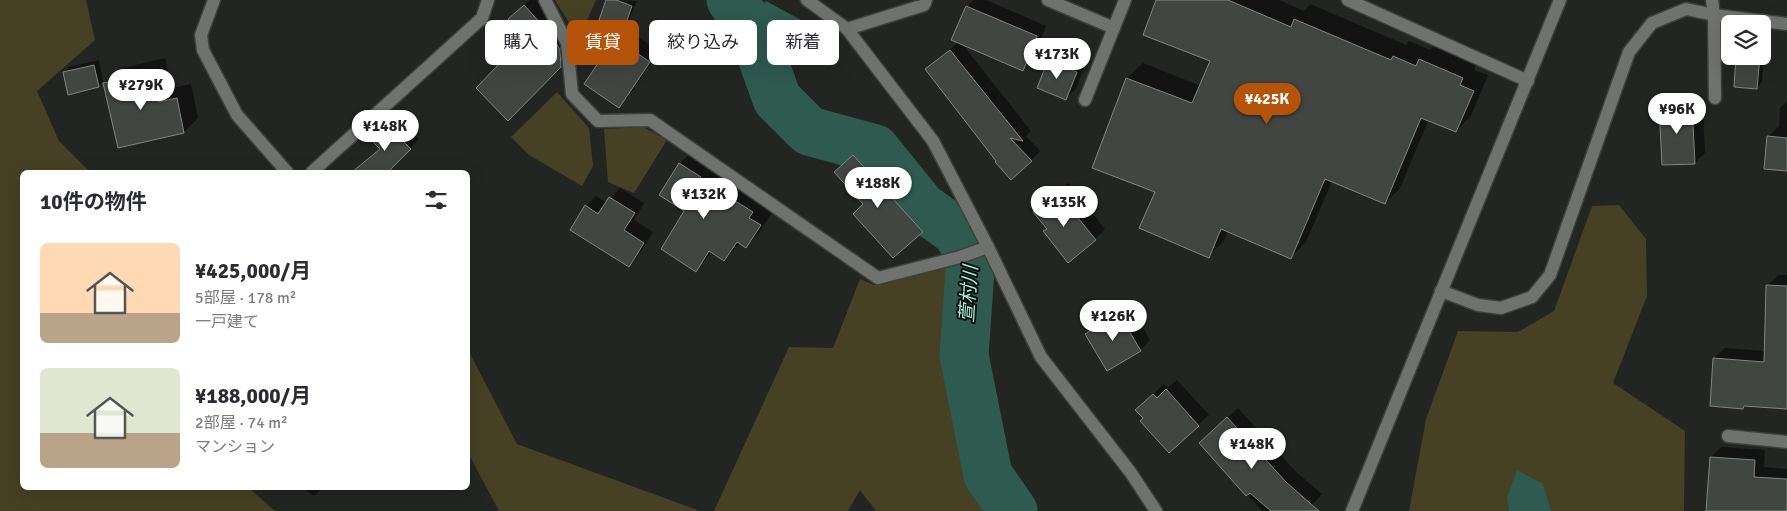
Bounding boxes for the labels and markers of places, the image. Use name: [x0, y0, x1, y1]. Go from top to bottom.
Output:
pin: ¥173K: [1022, 38, 1092, 80]
pin: ¥279K: [106, 68, 176, 111]
pin: ¥425K: [1232, 82, 1302, 125]
pin: ¥96K: [1647, 92, 1707, 135]
pin: ¥148K: [350, 110, 420, 152]
pin: ¥188K: [843, 166, 913, 209]
pin: ¥132K: [669, 178, 739, 220]
pin: ¥135K: [1029, 186, 1099, 228]
pin: ¥126K: [1078, 300, 1148, 342]
pin: ¥148K: [1217, 428, 1287, 470]

